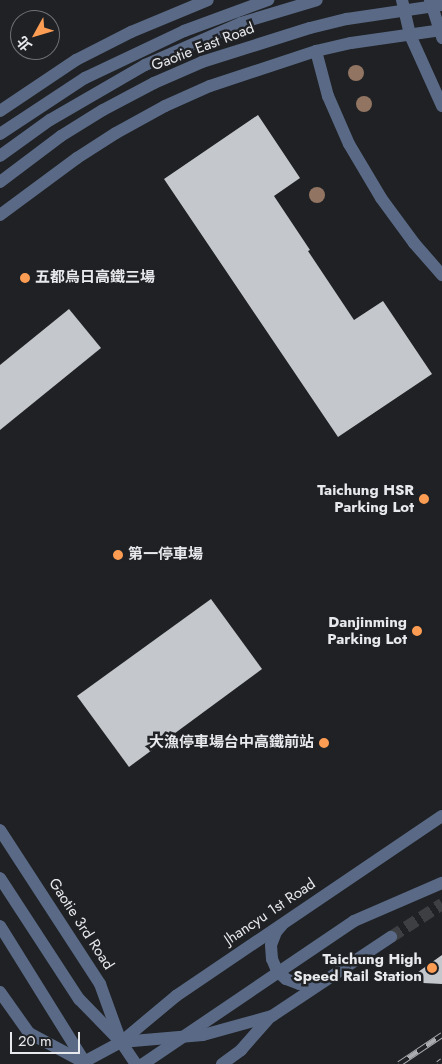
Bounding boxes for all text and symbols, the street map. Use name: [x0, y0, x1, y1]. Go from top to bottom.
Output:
north arrow: [10, 10, 60, 60]
street label: Gaotie East Road: [149, 19, 257, 75]
text: 北: [12, 32, 36, 56]
place label: 五都烏日高鐵三場: [35, 269, 155, 287]
marker: 五都烏日高鐵三場: [19, 272, 31, 284]
place label: Taichung HSR Parking Lot: [317, 481, 414, 516]
marker: Taichung HSR Parking Lot: [418, 493, 430, 505]
place label: 第一停車場: [128, 546, 203, 564]
marker: 第一停車場: [112, 549, 124, 561]
place label: Danjinming Parking Lot: [327, 613, 407, 648]
marker: Danjinming Parking Lot: [411, 625, 423, 637]
place label: 大漁停車場台中高鐵前站: [149, 734, 314, 752]
marker: 大漁停車場台中高鐵前站: [318, 737, 330, 749]
street label: Gaotie 3rd Road: [45, 875, 117, 973]
street label: Jhancyu 1st Road: [221, 875, 319, 949]
place label: Taichung High Speed Rail Station: [293, 950, 422, 985]
marker: Taichung High Speed Rail Station: [426, 962, 438, 974]
scale bar: [12, 1022, 82, 1054]
text: 20 m: [18, 1030, 52, 1052]

